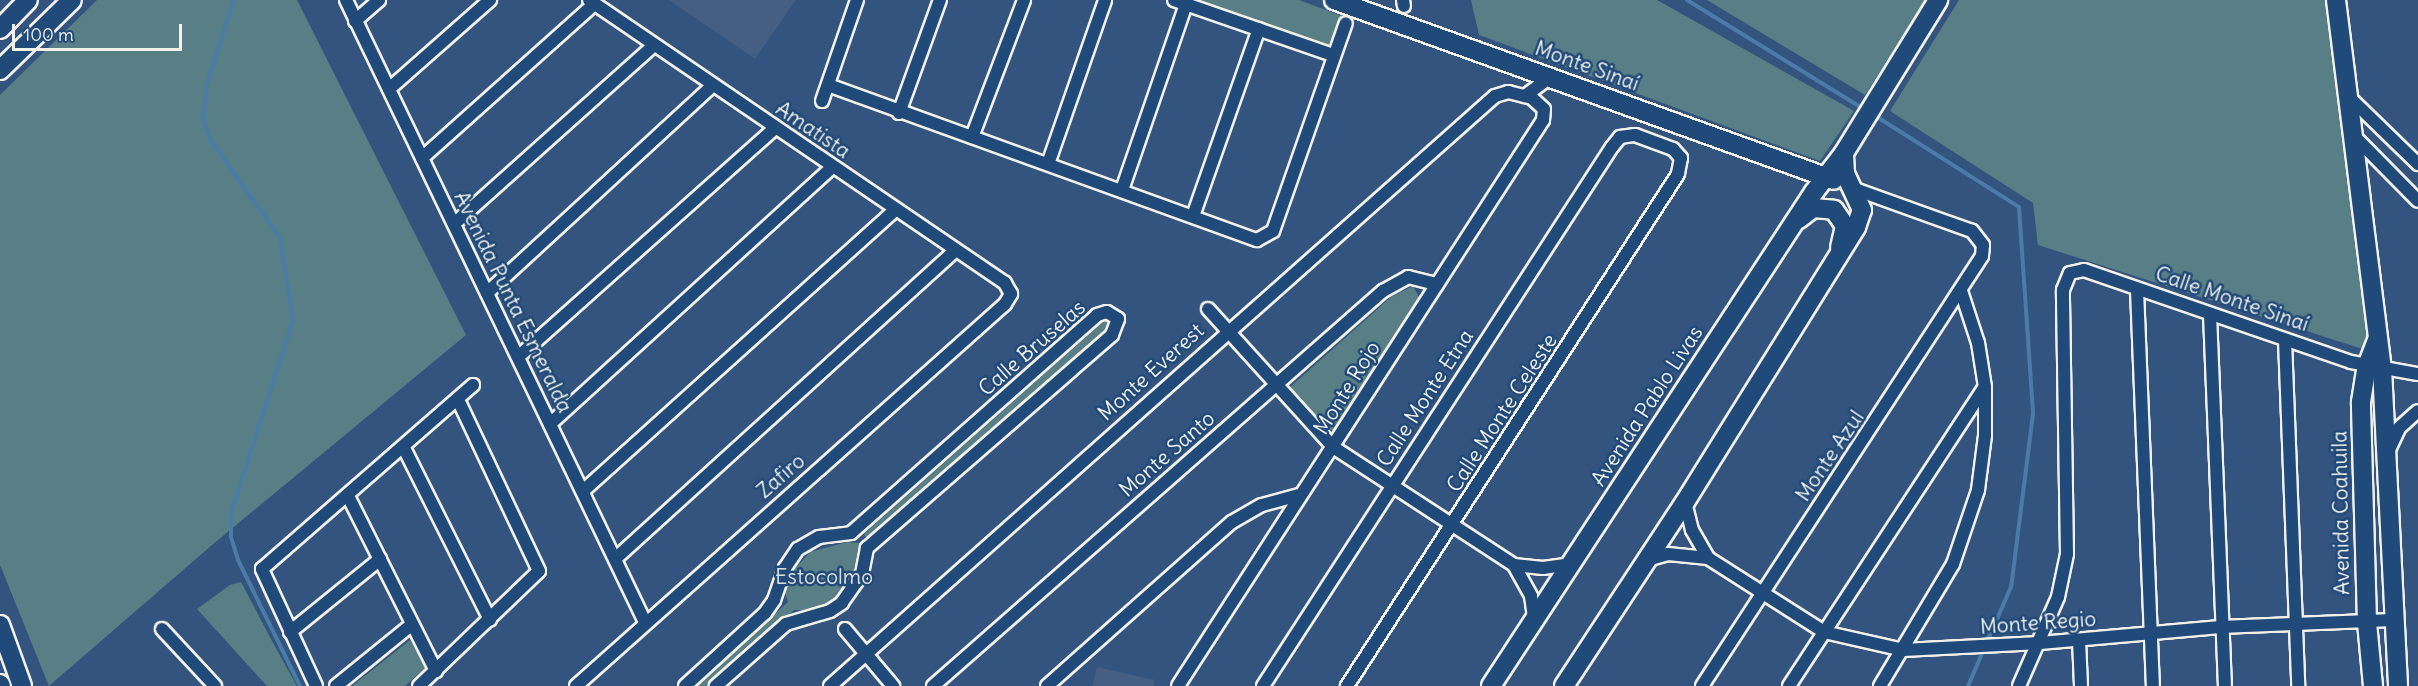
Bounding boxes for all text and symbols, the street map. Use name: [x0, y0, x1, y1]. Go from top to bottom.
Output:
scale bar: [15, 12, 184, 50]
text: 100 m: [23, 23, 74, 46]
street label: Monte Sinaí: [1531, 36, 1643, 96]
street label: Amatista: [771, 96, 855, 164]
street label: Avenida Punta Esmeralda: [448, 187, 578, 417]
street label: Calle Monte Sinaí: [2152, 261, 2312, 337]
street label: Calle Bruselas: [974, 295, 1090, 401]
street label: Monte Everest: [1093, 318, 1209, 426]
street label: Avenida Pablo Livas: [1586, 321, 1708, 491]
street label: Calle Monte Etna: [1371, 325, 1479, 471]
street label: Calle Monte Celeste: [1441, 329, 1563, 497]
street label: Monte Rojo: [1308, 337, 1386, 439]
street label: Monte Santo: [1114, 406, 1220, 502]
street label: Monte Azul: [1790, 406, 1870, 506]
street label: Avenida Coahuila: [2327, 431, 2355, 595]
street label: Zafiro: [752, 448, 810, 504]
park label: Estocolmo: [775, 564, 873, 590]
street label: Monte Regio: [1979, 606, 2097, 640]

